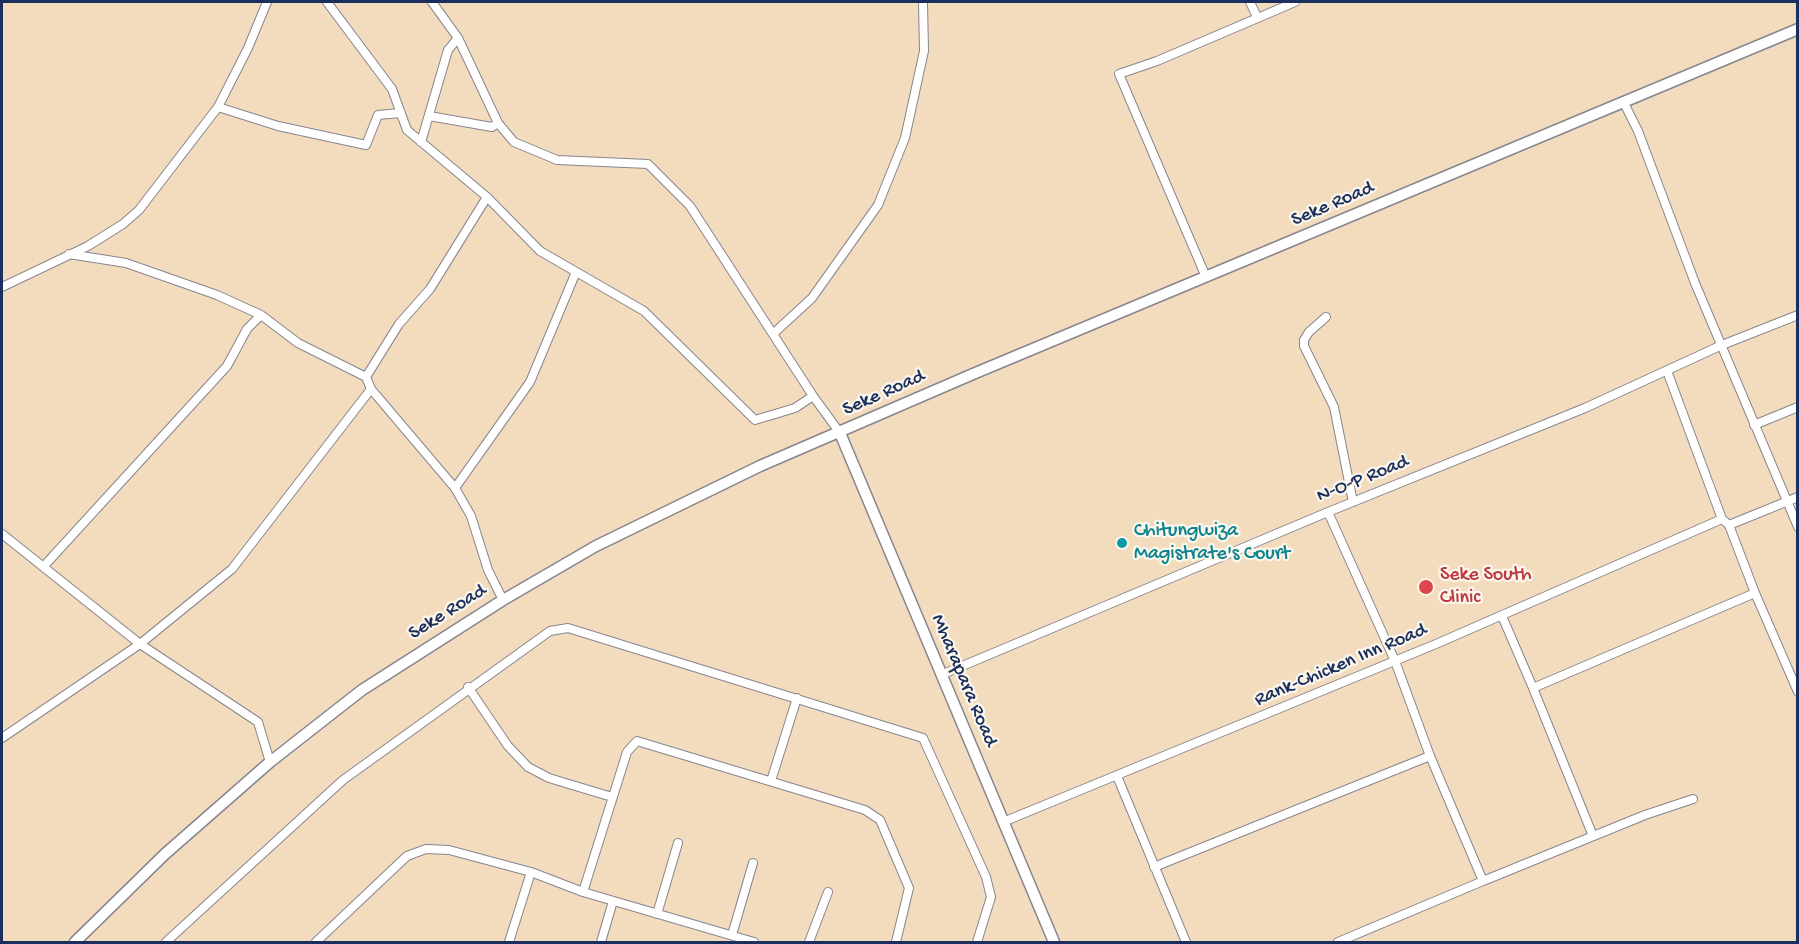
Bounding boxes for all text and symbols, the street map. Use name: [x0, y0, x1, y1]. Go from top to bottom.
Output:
street label: Seke Road: [1288, 177, 1378, 233]
street label: Seke Road: [839, 365, 929, 423]
street label: N-O-P Road: [1313, 451, 1413, 509]
place label: Chitungwiza Magistrate's Court: [1134, 520, 1290, 567]
marker: Chitungwiza Magistrate's Court: [1115, 536, 1129, 550]
place label: Seke South Clinic: [1440, 564, 1532, 611]
marker: Seke South Clinic: [1417, 578, 1435, 596]
street label: Seke Road: [405, 580, 491, 646]
street label: Mharapara Road: [924, 611, 1002, 751]
street label: Rank-Chicken Inn Road: [1251, 619, 1431, 713]

